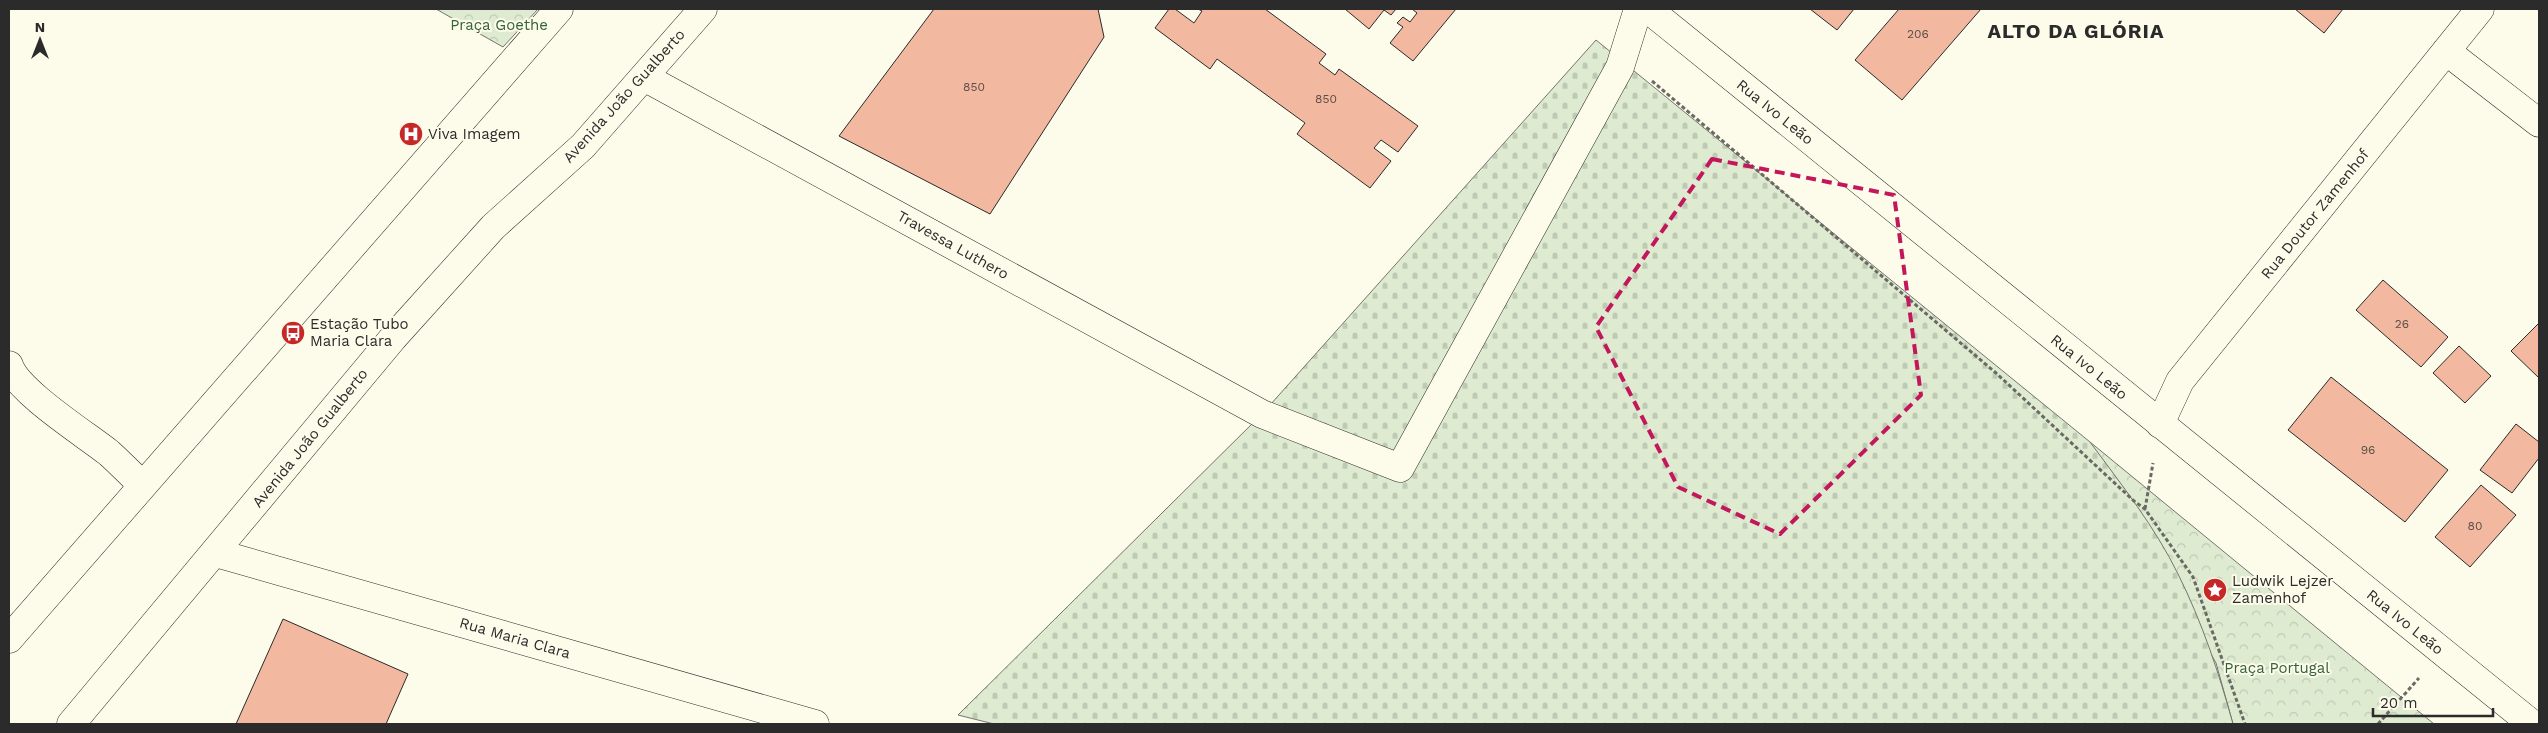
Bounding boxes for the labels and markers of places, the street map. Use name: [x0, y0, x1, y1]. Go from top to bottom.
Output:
hospital icon: Viva Imagem: [398, 121, 424, 147]
place label: Viva Imagem: [428, 125, 521, 143]
place label: Estação Tubo Maria Clara: [310, 315, 409, 350]
bus stop icon: Estação Tubo Maria Clara: [280, 320, 306, 346]
place label: Ludwik Lejzer Zamenhof: [2232, 572, 2333, 607]
place icon: Ludwik Lejzer Zamenhof: [2202, 577, 2228, 603]

